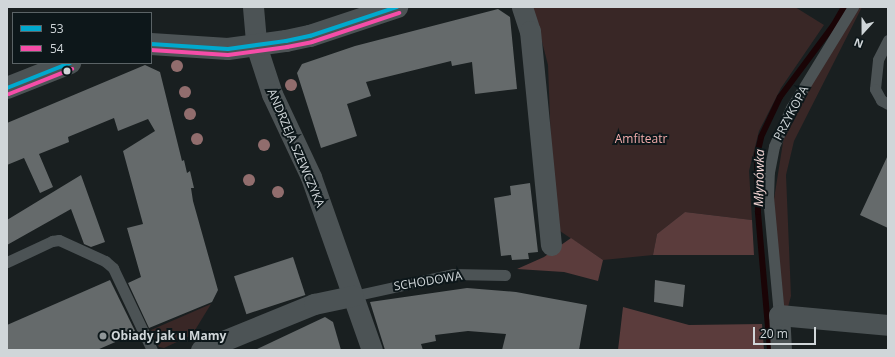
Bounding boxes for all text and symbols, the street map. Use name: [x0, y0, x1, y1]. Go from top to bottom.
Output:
legend: [12, 12, 152, 64]
north arrow: [843, 12, 883, 52]
text: 53: [50, 20, 64, 37]
text: N: [852, 35, 865, 52]
text: 54: [50, 40, 64, 57]
unlabelled marker: [62, 66, 72, 76]
street label: PRZYKOPA: [771, 83, 811, 143]
street label: ANDRZEJA SZEWCZYKA: [264, 87, 328, 209]
park label: Amfiteatr: [615, 132, 667, 146]
water label: Młynówka: [751, 149, 767, 207]
street label: SCHODOWA: [393, 268, 463, 294]
scale bar: [755, 319, 818, 345]
text: 20 m: [760, 325, 788, 342]
place label: Obiady jak u Mamy: [111, 329, 226, 343]
marker: Obiady jak u Mamy: [98, 331, 108, 341]

